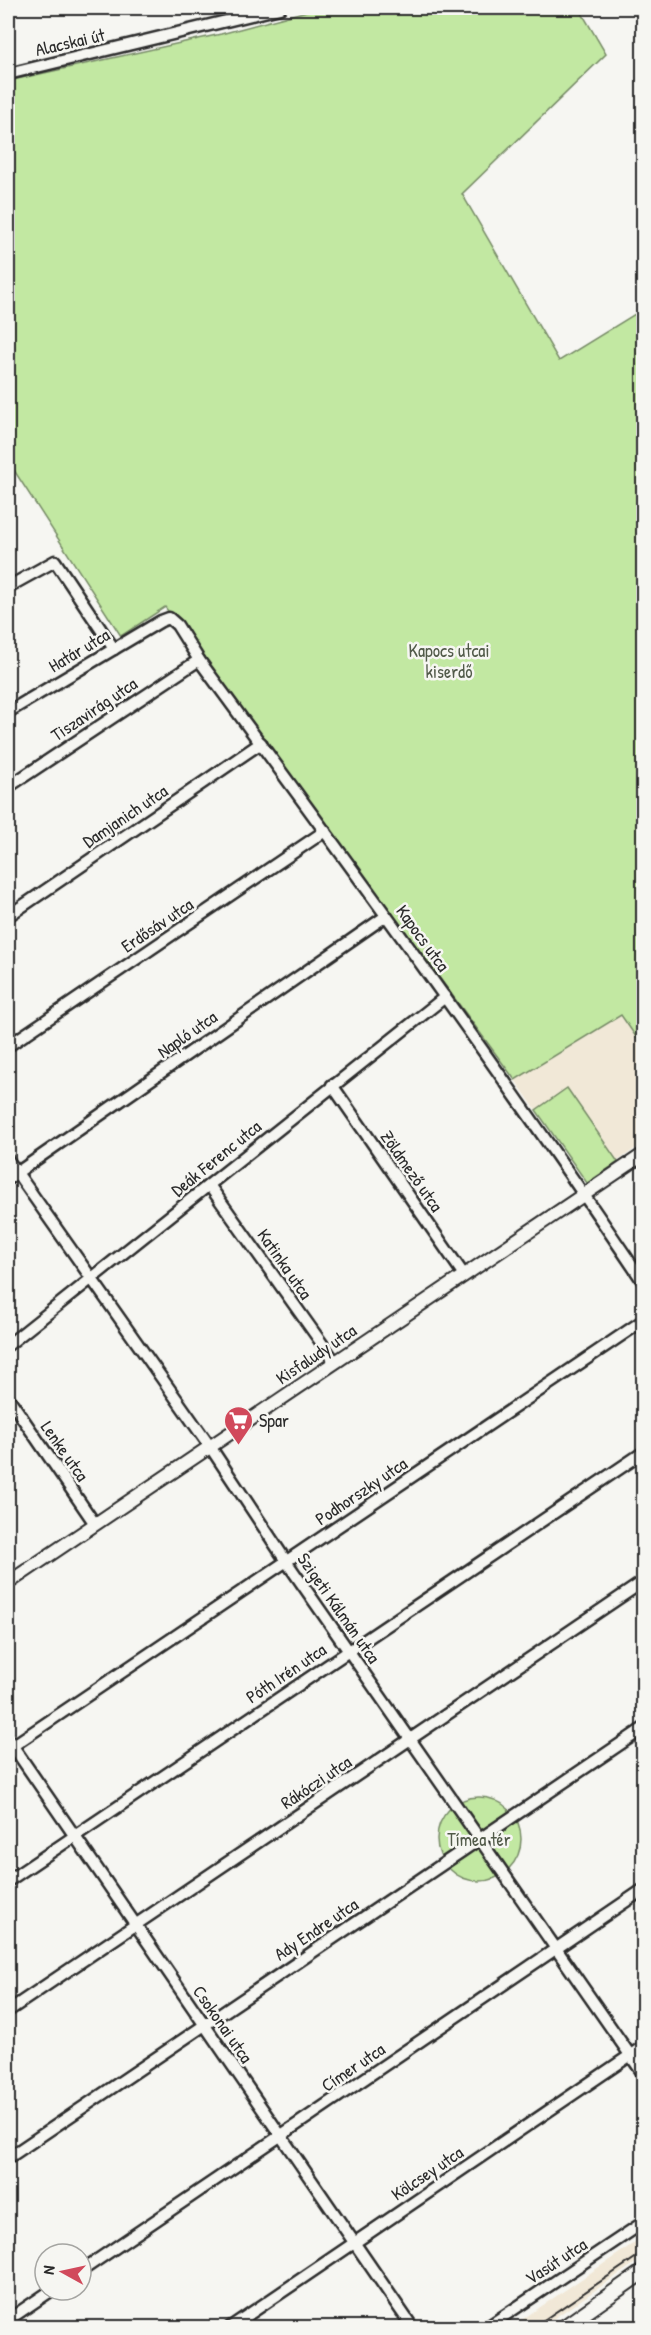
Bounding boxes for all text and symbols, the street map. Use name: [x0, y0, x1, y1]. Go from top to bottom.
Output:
street label: Alacskai út: [33, 22, 108, 62]
street label: Határ utca: [44, 622, 114, 678]
park label: Kapocs utcai kiserdő: [409, 638, 489, 684]
street label: Tiszavirág utca: [46, 671, 142, 747]
street label: Damjanich utca: [78, 778, 172, 854]
street label: Erdősáv utca: [116, 892, 198, 958]
street label: Kapocs utca: [390, 900, 456, 976]
street label: Napló utca: [152, 1004, 222, 1064]
street label: Deák Ferenc utca: [166, 1114, 266, 1202]
street label: Zöldmező utca: [375, 1125, 449, 1217]
street label: Katinka utca: [252, 1224, 318, 1304]
street label: Kisfaludy utca: [271, 1318, 361, 1390]
supermarket icon: Spar: [222, 1404, 254, 1446]
place label: Spar: [259, 1408, 289, 1433]
street label: Lenke utca: [35, 1416, 95, 1486]
street label: Podhorszky utca: [310, 1451, 412, 1531]
street label: Szigeti Kálmán utca: [292, 1548, 386, 1668]
street label: Póth Irén utca: [241, 1637, 331, 1709]
street label: Rákóczi utca: [276, 1749, 356, 1815]
park label: Tímea tér: [447, 1827, 511, 1852]
street label: Ady Endre utca: [269, 1892, 363, 1966]
street label: Csokonai utca: [187, 1980, 259, 2068]
street label: Címer utca: [316, 2037, 390, 2097]
street label: Kölcsey utca: [386, 2140, 468, 2206]
street label: Vasút utca: [520, 2232, 592, 2290]
north arrow: [33, 2242, 93, 2302]
text: N: [37, 2264, 60, 2276]

